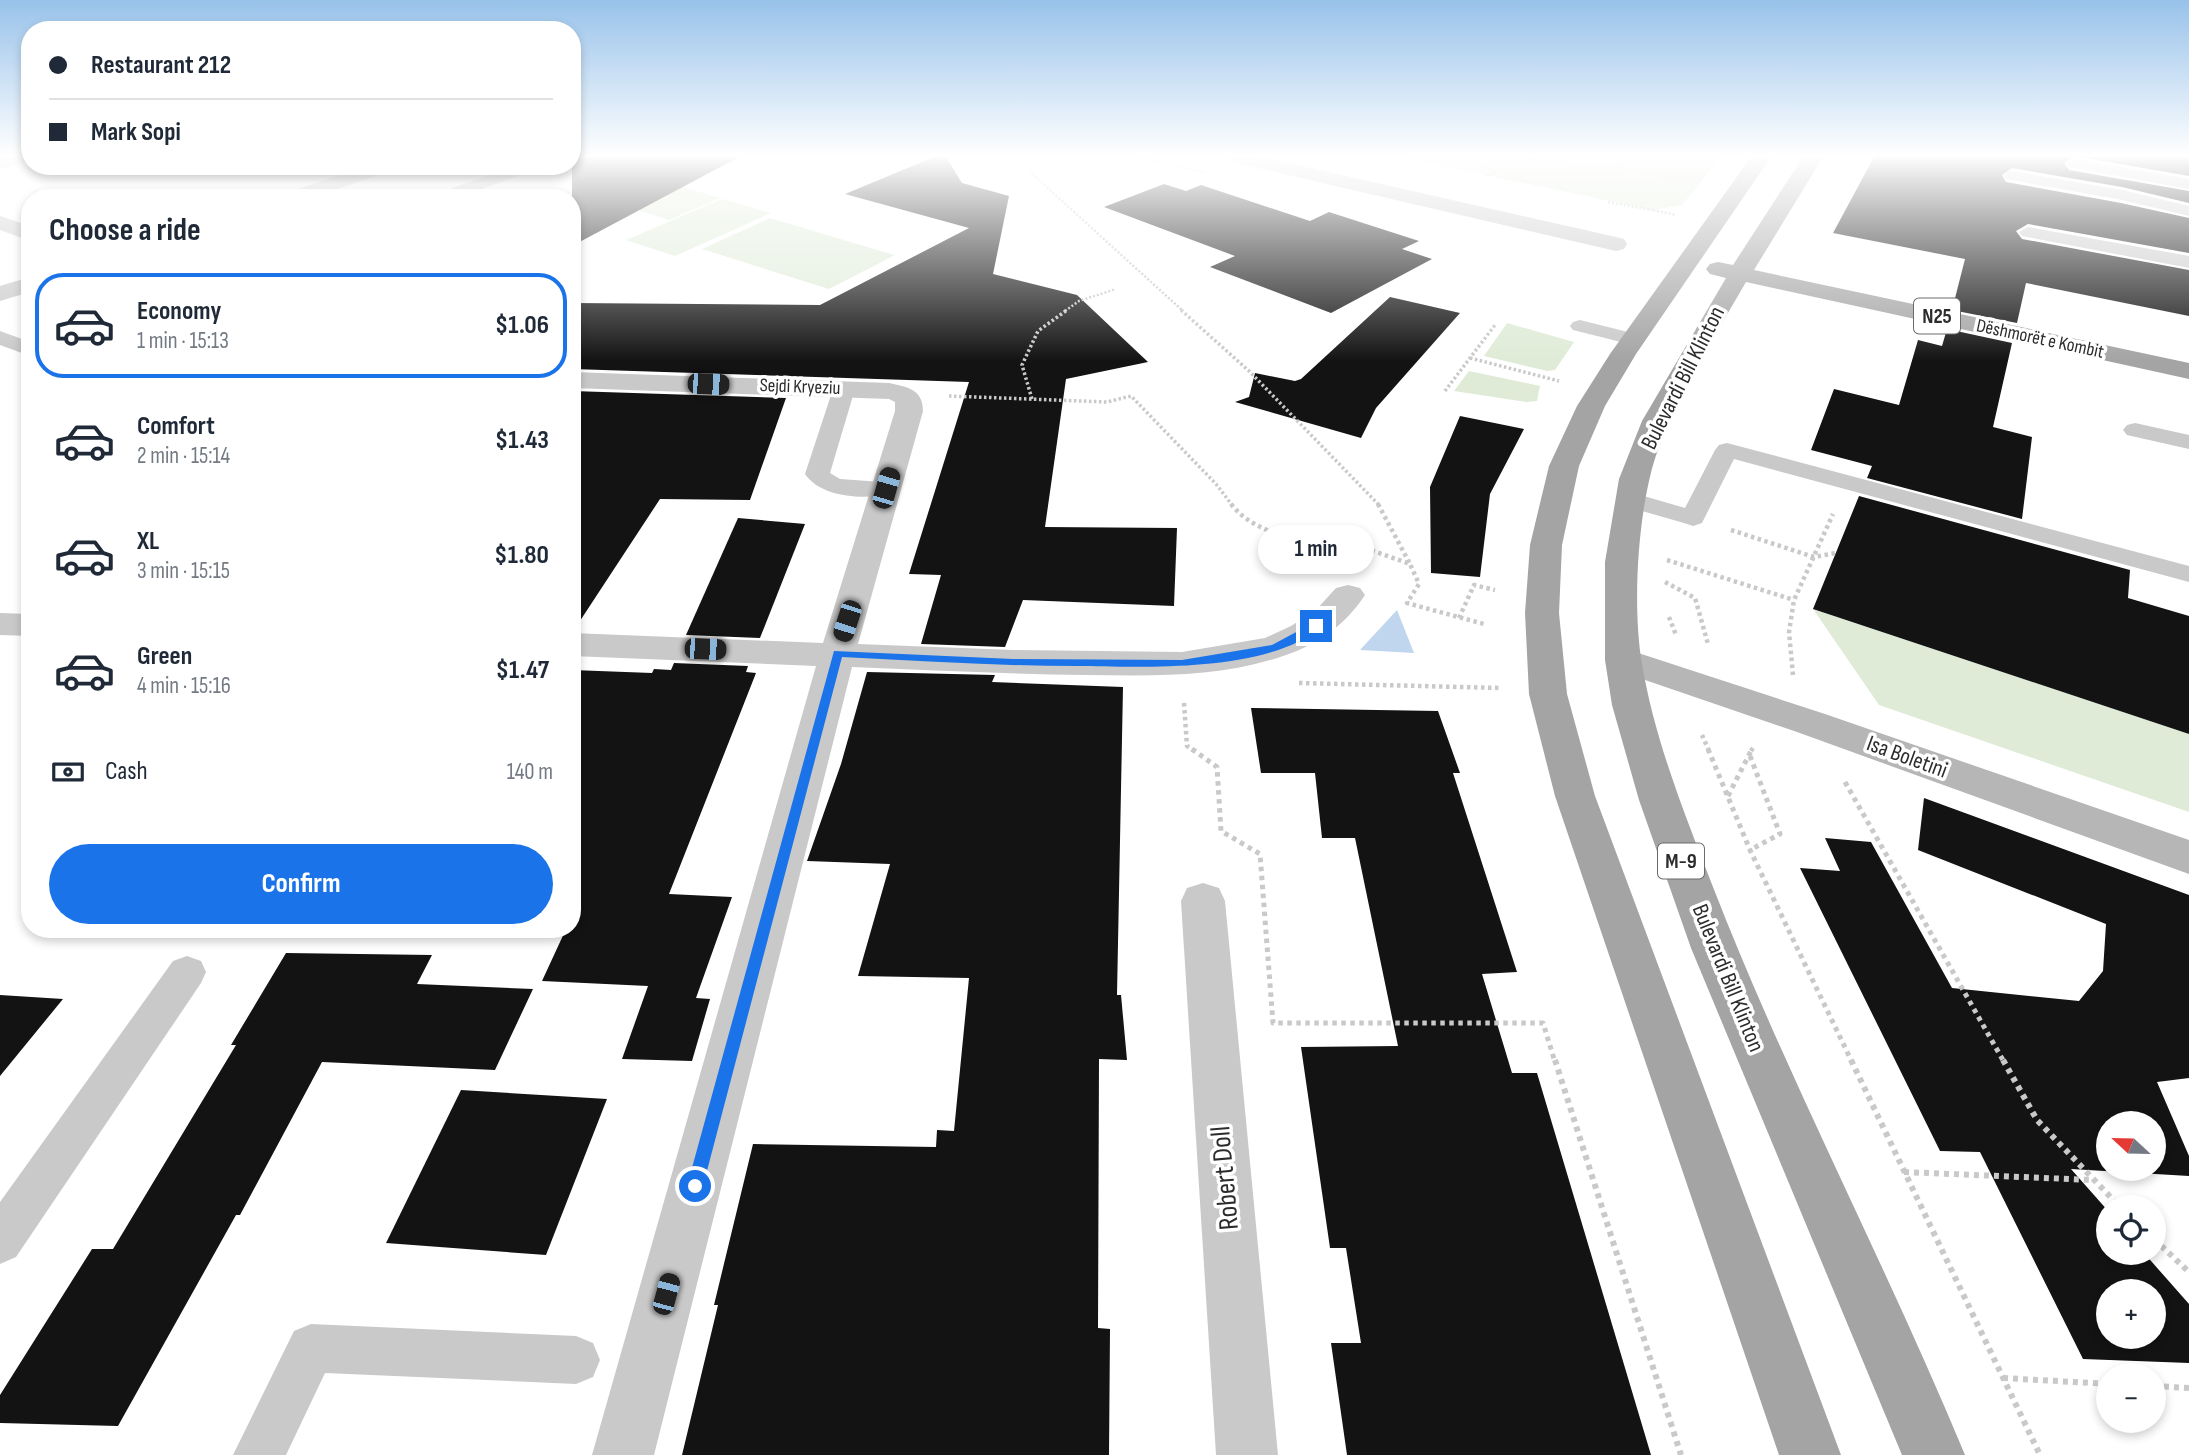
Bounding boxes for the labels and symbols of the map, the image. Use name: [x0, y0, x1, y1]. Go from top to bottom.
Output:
road number: N25: [1914, 298, 1960, 334]
street label: Bulevardi Bill Klinton: [1635, 302, 1731, 454]
street label: Dëshmorët e Kombit: [1974, 314, 2106, 364]
car: [687, 373, 730, 395]
street label: Sejdi Kryeziu: [759, 374, 841, 400]
car: [871, 465, 902, 511]
callout: 1 min: [1258, 524, 1374, 574]
car: [831, 598, 864, 644]
route end: [1300, 610, 1332, 642]
car: [684, 638, 727, 660]
street label: Isa Boletini: [1863, 729, 1951, 785]
road number: M-9: [1658, 844, 1704, 878]
street label: Bulevardi Bill Klinton: [1686, 900, 1770, 1056]
north arrow: [2096, 1111, 2166, 1181]
street label: Robert Doll: [1204, 1125, 1246, 1231]
route start: [679, 1170, 711, 1202]
car: [651, 1271, 682, 1317]

